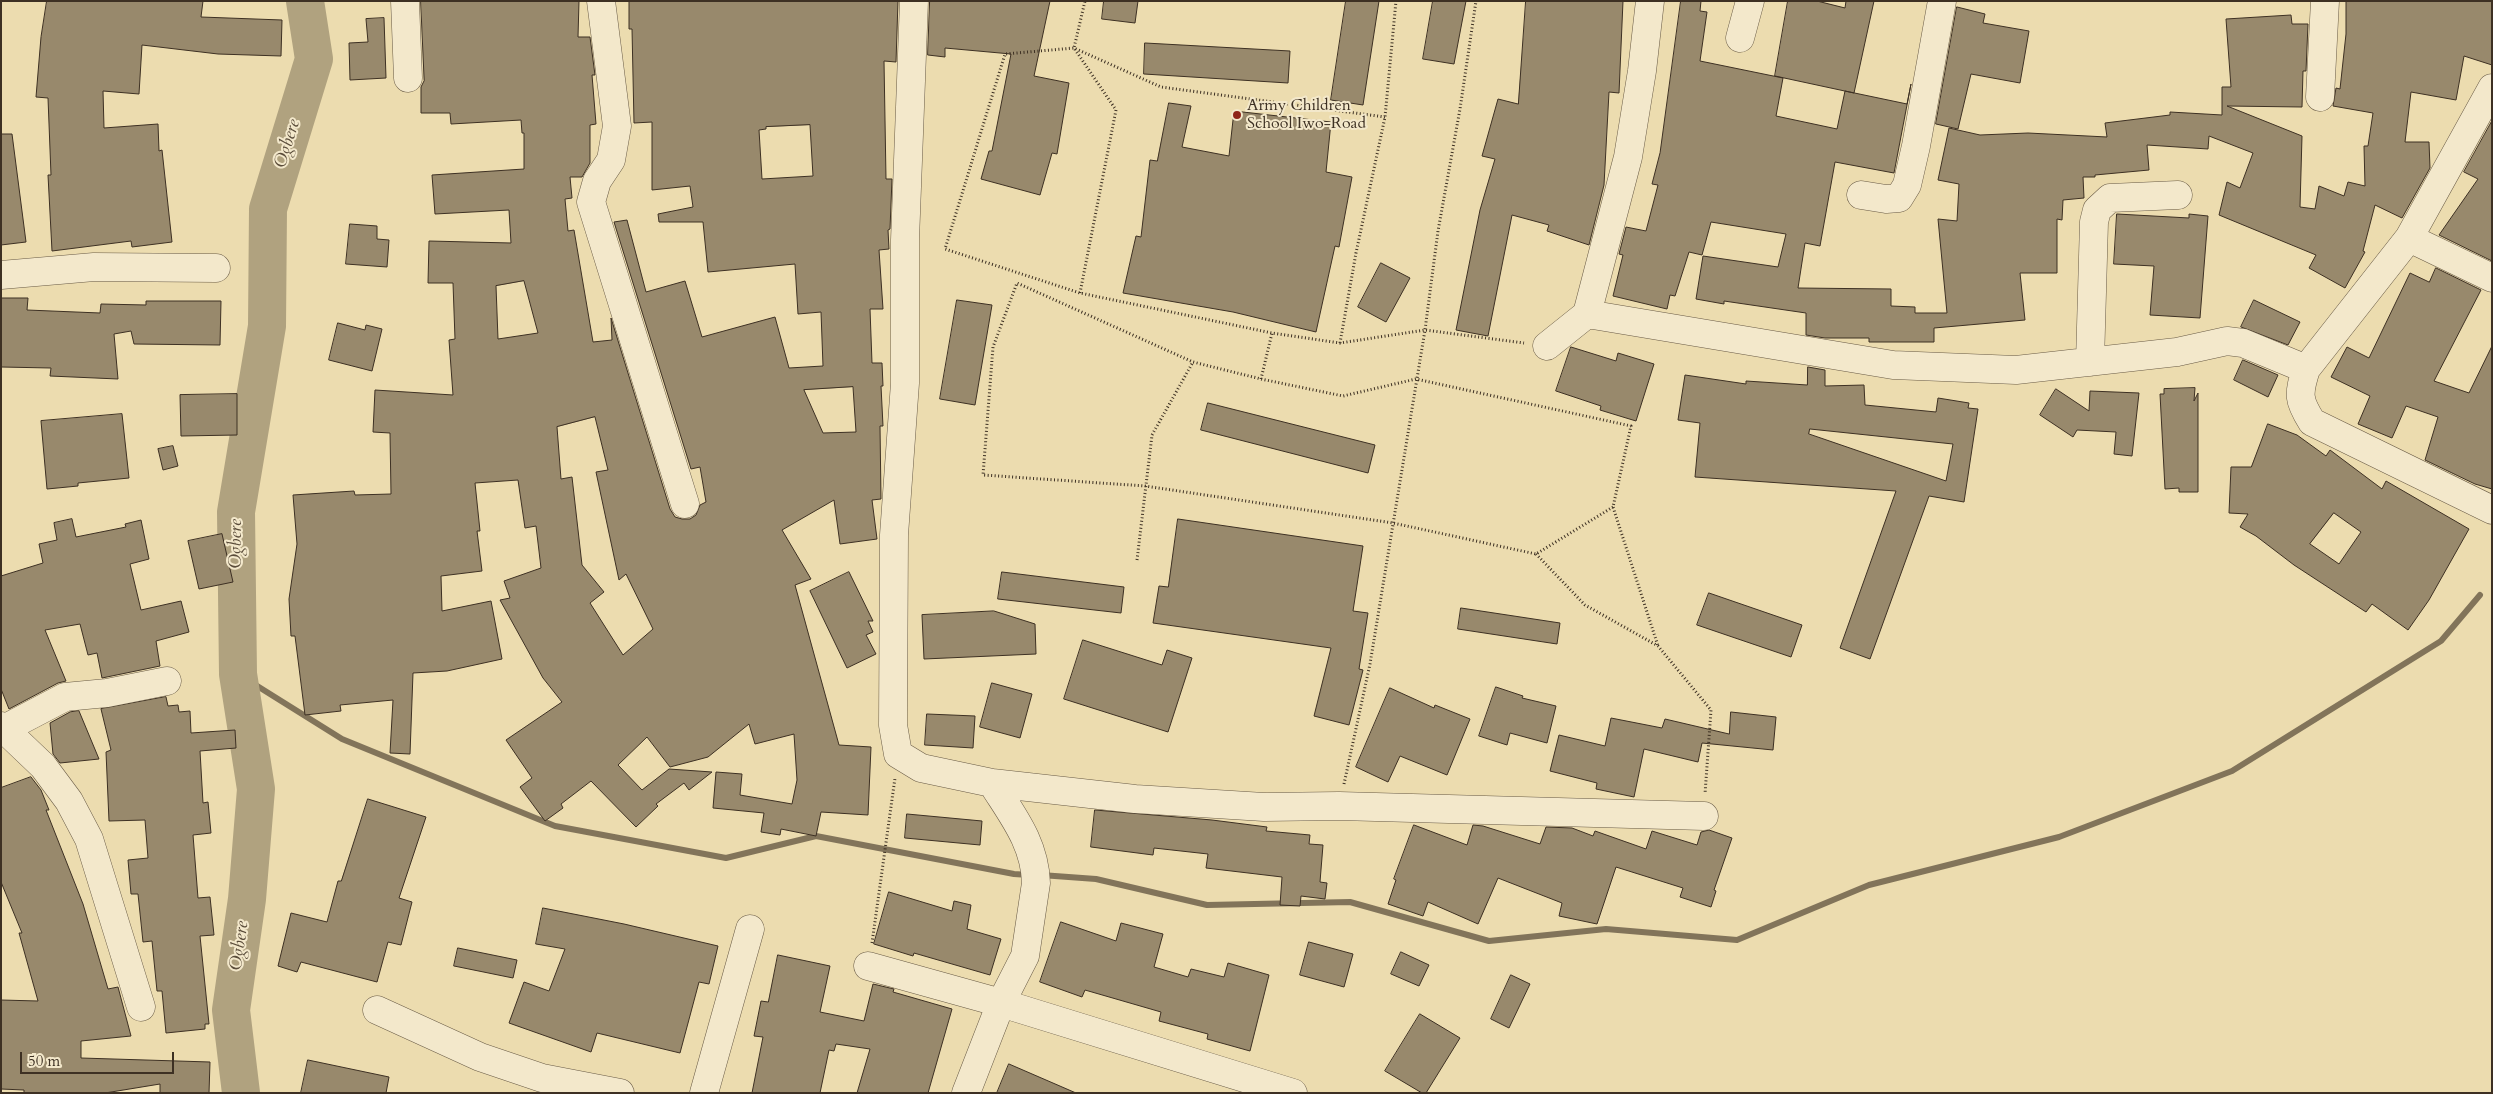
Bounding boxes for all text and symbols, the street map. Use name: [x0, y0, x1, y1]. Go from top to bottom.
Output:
place label: Army Children School Iwo-Road: [1247, 96, 1366, 134]
marker: Army Children School Iwo-Road: [1231, 109, 1243, 121]
water label: Ogbere: [270, 117, 306, 171]
water label: Ogbere: [226, 519, 248, 569]
water label: Ogbere: [226, 920, 254, 972]
scale bar: [22, 1042, 176, 1074]
text: 50 m: [28, 1051, 60, 1071]

